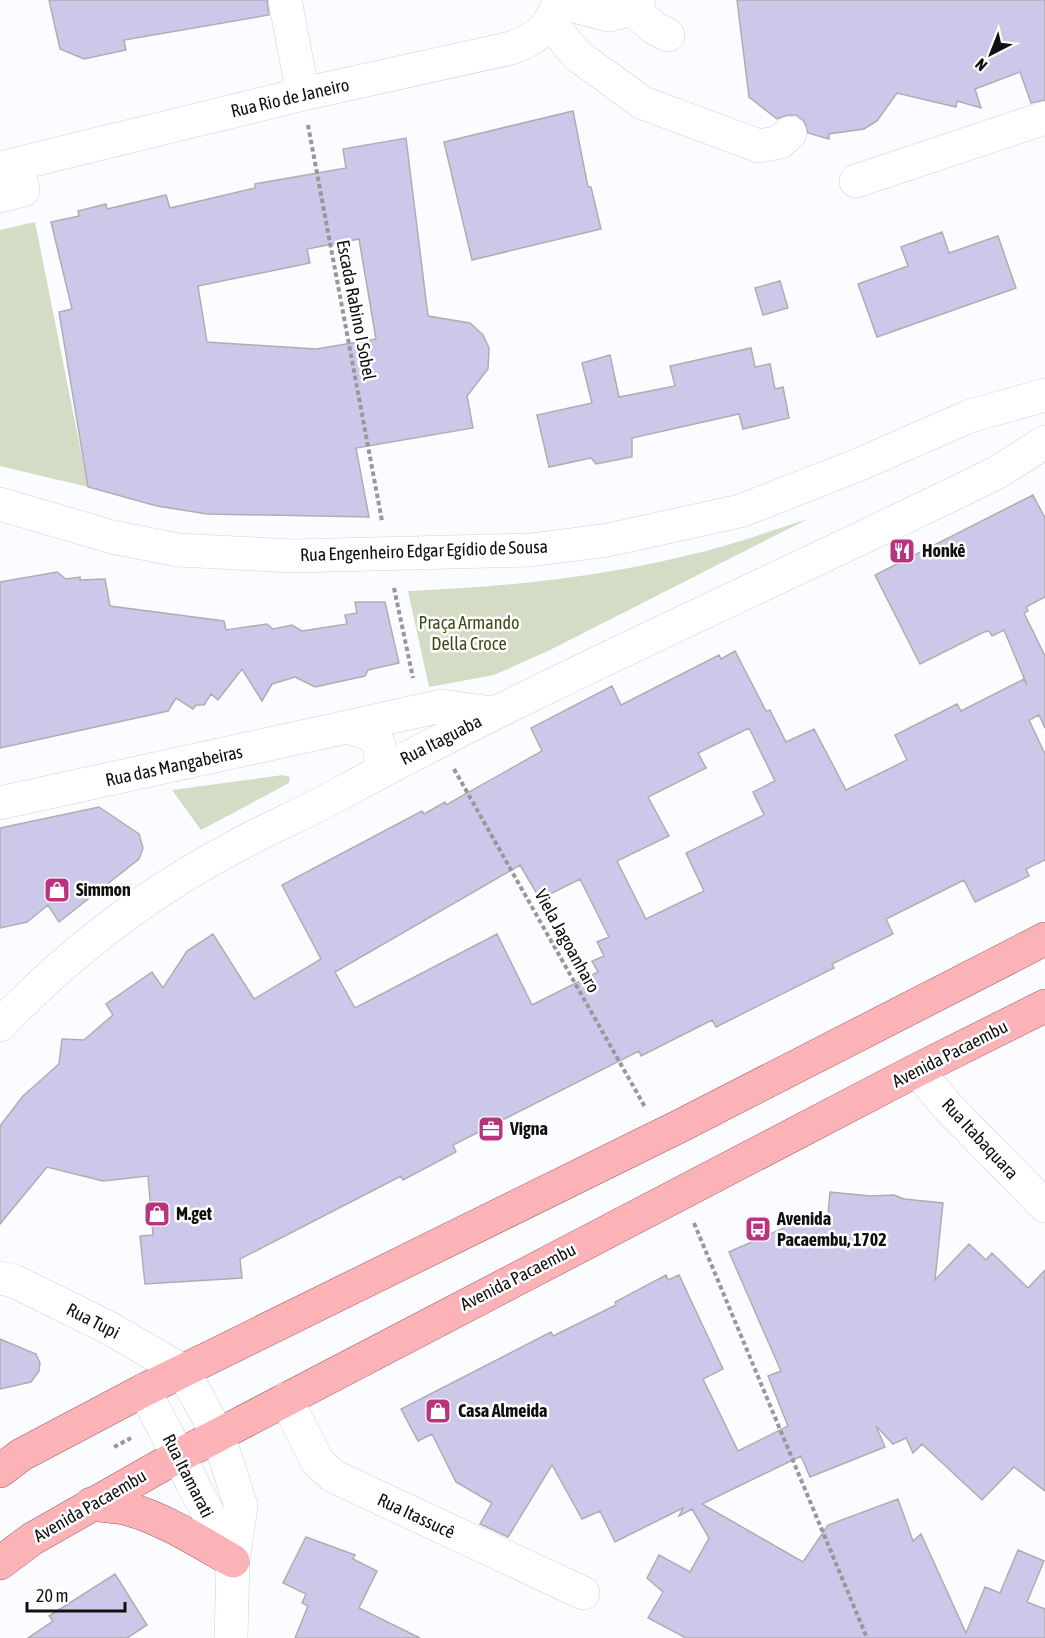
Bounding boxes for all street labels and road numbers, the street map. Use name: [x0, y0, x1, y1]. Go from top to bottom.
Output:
street label: Rua Rio de Janeiro: [229, 74, 351, 121]
street label: Escada Rabino I Sobel: [333, 238, 380, 382]
street label: Rua Engenheiro Edgar Egídio de Sousa: [300, 536, 548, 565]
street label: Rua Itaguaba: [397, 710, 485, 769]
street label: Rua das Mangabeiras: [103, 741, 244, 790]
street label: Viela Jagoanharo: [530, 886, 604, 996]
street label: Avenida Pacaembu: [889, 1015, 1011, 1092]
street label: Rua Itabaquara: [938, 1094, 1023, 1183]
street label: Avenida Pacaembu: [457, 1238, 579, 1315]
street label: Rua Tupi: [63, 1298, 123, 1343]
street label: Rua Itamarati: [159, 1431, 218, 1521]
street label: Avenida Pacaembu: [30, 1465, 150, 1546]
street label: Rua Itassucê: [374, 1489, 458, 1543]

